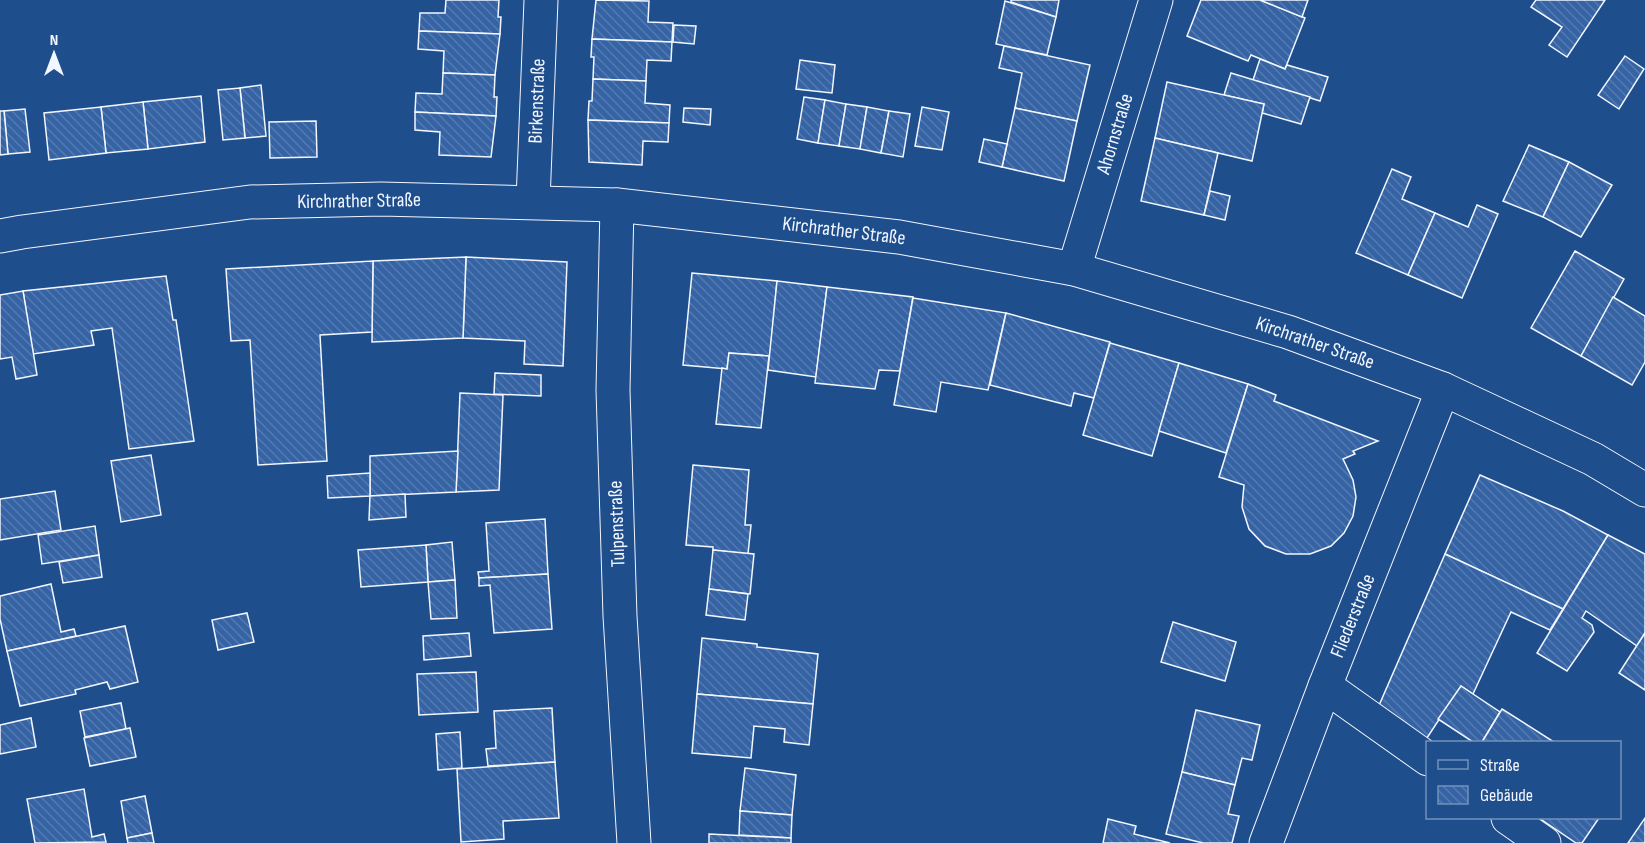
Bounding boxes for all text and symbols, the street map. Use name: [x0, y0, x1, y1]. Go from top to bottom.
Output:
north arrow: [24, 24, 84, 84]
text: N: [50, 31, 58, 50]
street label: Birkenstraße: [524, 58, 550, 144]
street label: Ahornstraße: [1091, 91, 1139, 178]
street label: Kirchrather Straße: [297, 188, 421, 214]
street label: Kirchrather Straße: [781, 212, 907, 250]
street label: Kirchrather Straße: [1253, 312, 1377, 374]
street label: Tulpenstraße: [603, 480, 631, 568]
street label: Fliederstraße: [1325, 571, 1381, 661]
legend: [1426, 741, 1621, 819]
text: Straße: [1480, 755, 1520, 776]
text: Gebäude: [1480, 785, 1533, 806]

